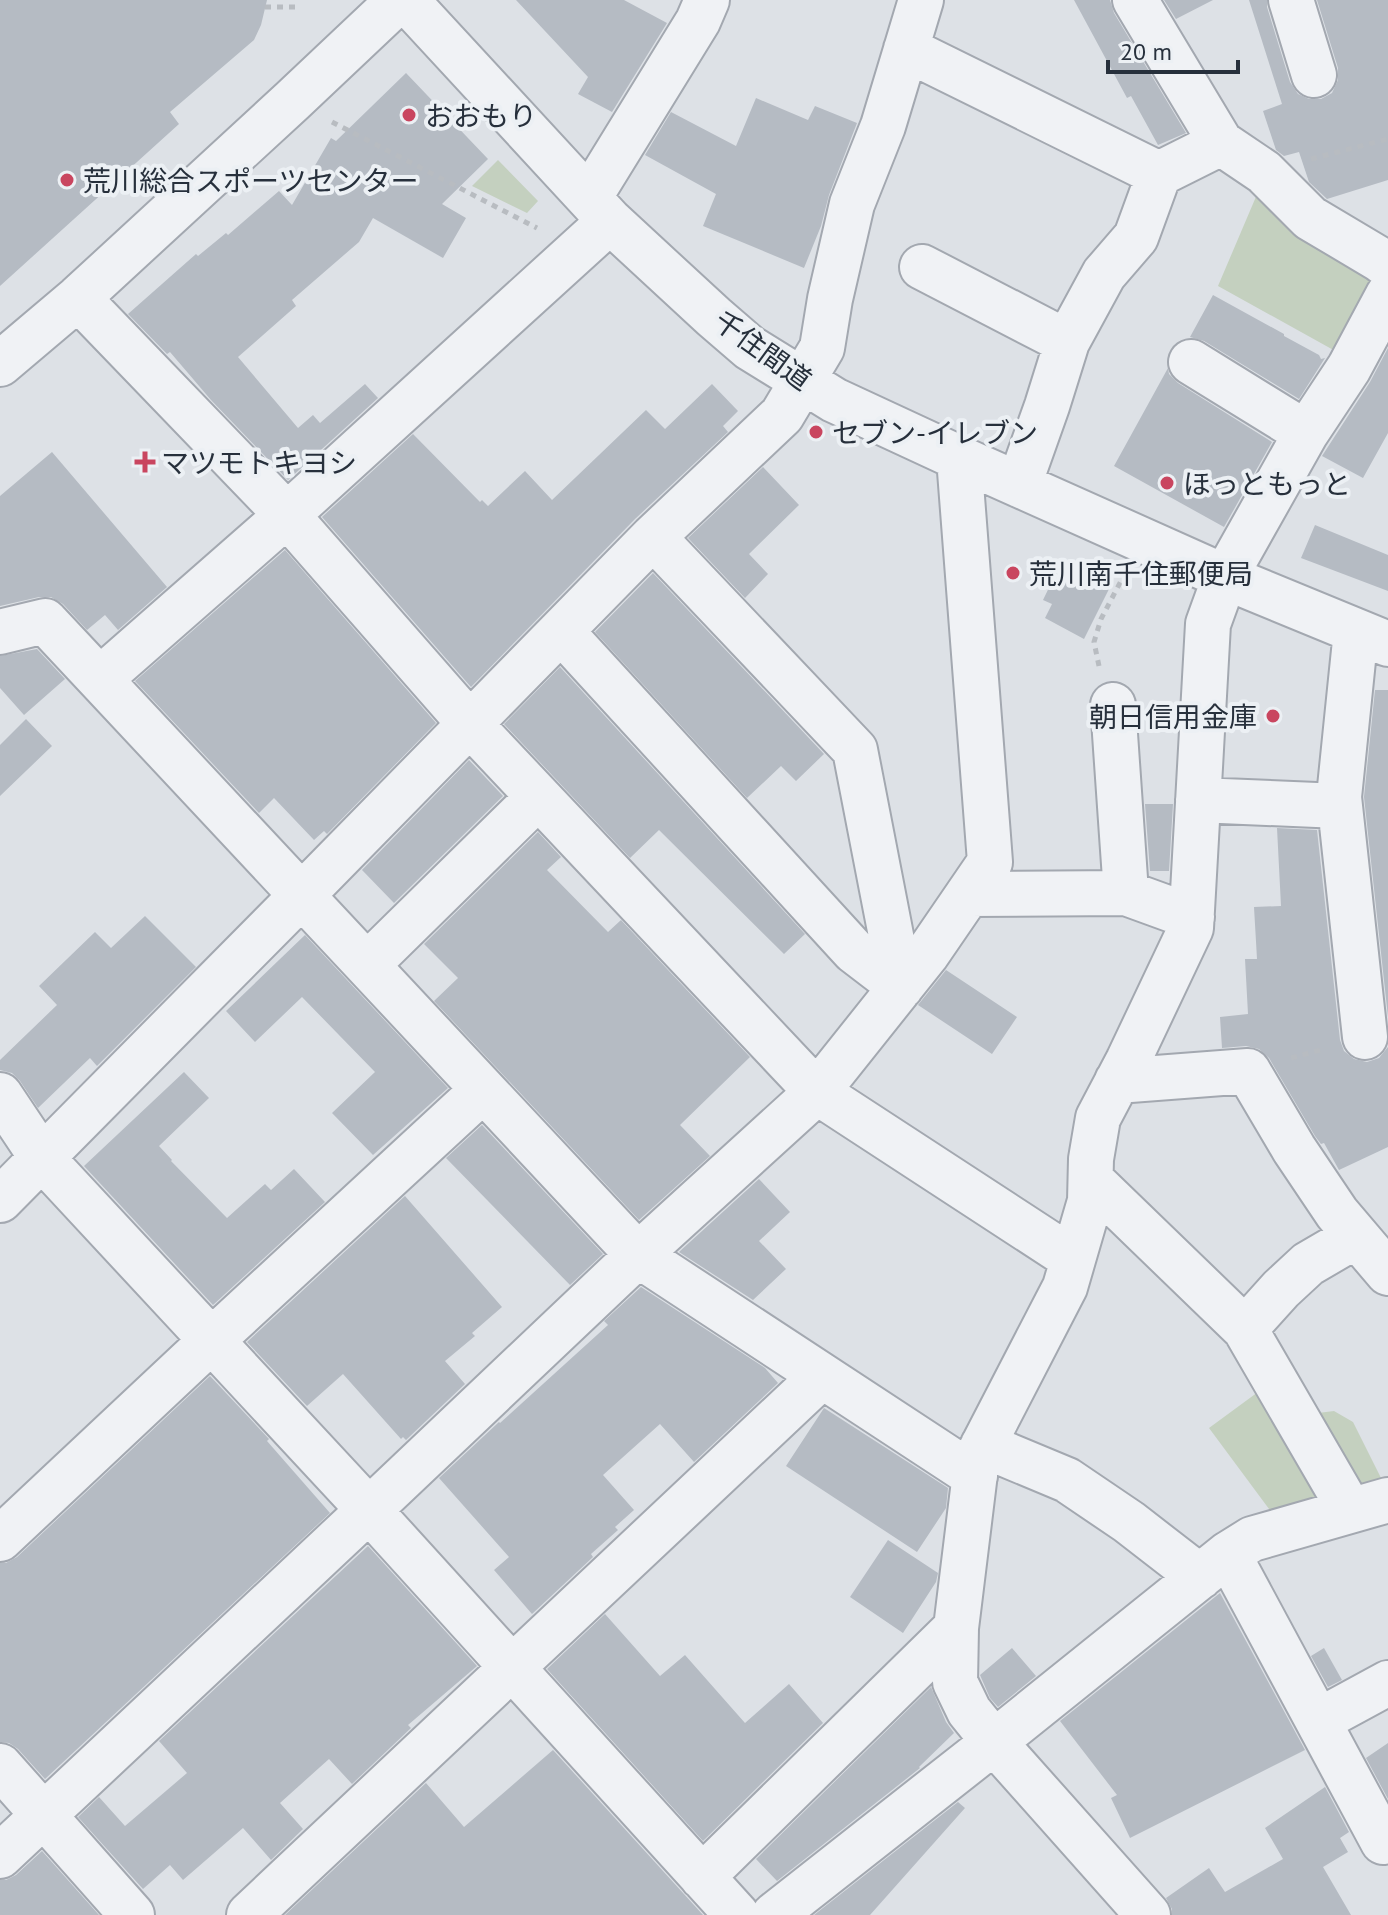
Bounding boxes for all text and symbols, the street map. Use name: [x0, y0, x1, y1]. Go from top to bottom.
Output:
scale bar: [1108, 24, 1238, 74]
text: 20 m: [1120, 36, 1172, 67]
place label: おおもり: [425, 97, 537, 134]
marker: おおもり: [400, 106, 418, 124]
place label: 荒川総合スポーツセンター: [83, 162, 418, 199]
marker: 荒川総合スポーツセンター: [58, 171, 76, 189]
street label: 千住間道: [707, 302, 819, 398]
place label: セブン-イレブン: [832, 414, 1038, 451]
marker: セブン-イレブン: [807, 423, 825, 441]
place label: マツモトキヨシ: [161, 444, 357, 481]
marker: マツモトキヨシ: [136, 453, 154, 471]
place label: ほっともっと: [1183, 465, 1351, 502]
marker: ほっともっと: [1158, 474, 1176, 492]
place label: 荒川南千住郵便局: [1029, 555, 1253, 592]
marker: 荒川南千住郵便局: [1004, 564, 1022, 582]
place label: 朝日信用金庫: [1089, 698, 1257, 735]
marker: 朝日信用金庫: [1264, 707, 1282, 725]

